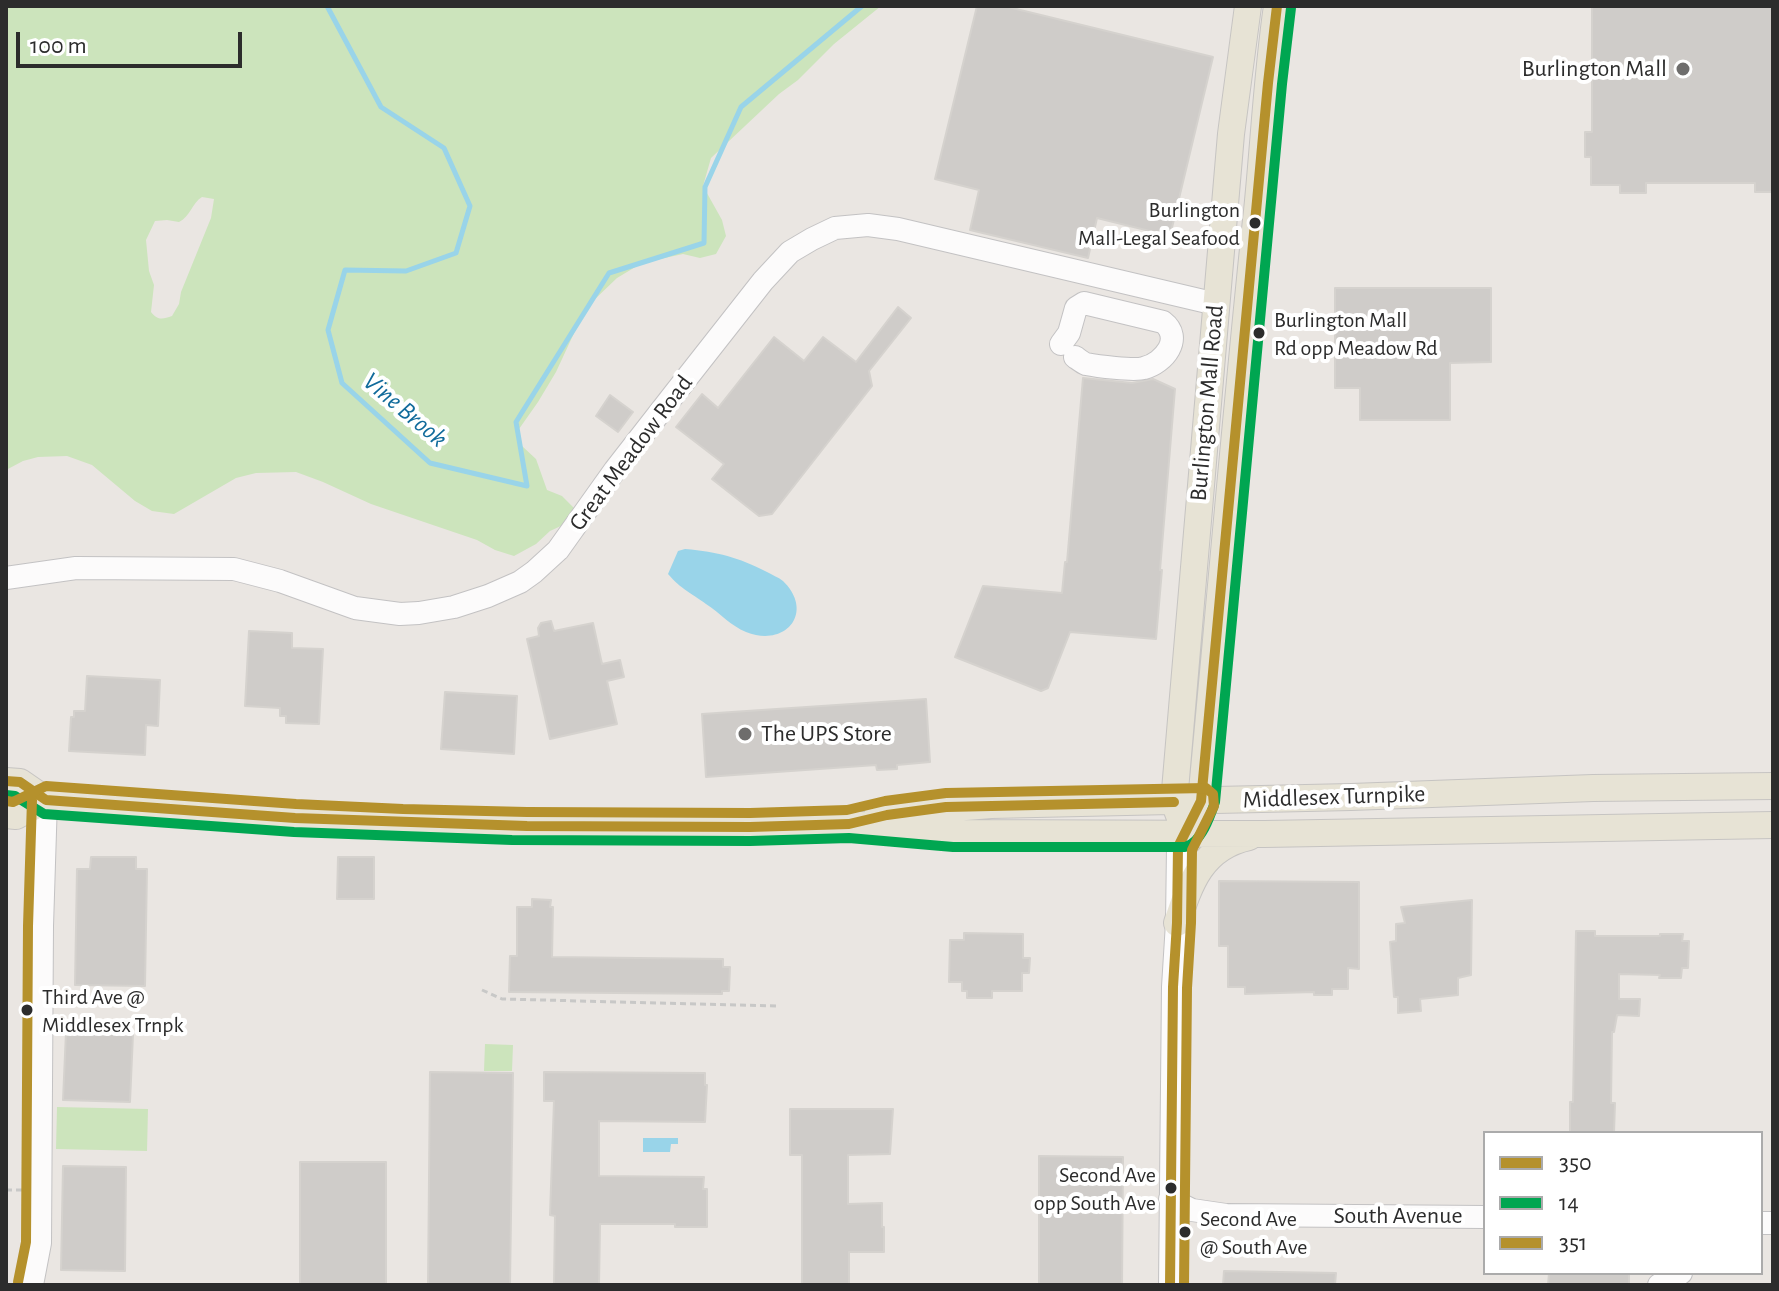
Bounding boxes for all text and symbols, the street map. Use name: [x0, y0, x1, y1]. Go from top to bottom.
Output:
scale bar: [20, 16, 246, 66]
text: 100 m: [30, 34, 87, 58]
place label: Burlington Mall: [1522, 55, 1667, 83]
marker: Burlington Mall: [1674, 60, 1692, 78]
place label: Burlington Mall-Legal Seafood: [1078, 197, 1240, 248]
marker: Burlington Mall-Legal Seafood: [1247, 215, 1263, 231]
street label: Burlington Mall Road: [1184, 304, 1230, 502]
place label: Burlington Mall Rd opp Meadow Rd: [1274, 307, 1438, 358]
marker: Burlington Mall Rd opp Meadow Rd: [1251, 325, 1267, 341]
water label: Vine Brook: [357, 366, 453, 454]
street label: Great Meadow Road: [563, 369, 699, 537]
place label: The UPS Store: [761, 720, 892, 748]
marker: The UPS Store: [736, 725, 754, 743]
street label: Middlesex Turnpike: [1242, 779, 1426, 815]
place label: Third Ave @ Middlesex Trnpk: [42, 984, 184, 1036]
marker: Third Ave @ Middlesex Trnpk: [19, 1002, 35, 1018]
legend: [1483, 1131, 1763, 1275]
text: 350: [1559, 1151, 1592, 1175]
place label: Second Ave opp South Ave: [1034, 1162, 1156, 1214]
marker: Second Ave opp South Ave: [1163, 1180, 1179, 1196]
text: 14: [1559, 1191, 1579, 1215]
street label: South Avenue: [1334, 1202, 1462, 1230]
place label: Second Ave @ South Ave: [1200, 1206, 1307, 1258]
marker: Second Ave @ South Ave: [1177, 1224, 1193, 1240]
text: 351: [1559, 1231, 1587, 1255]

